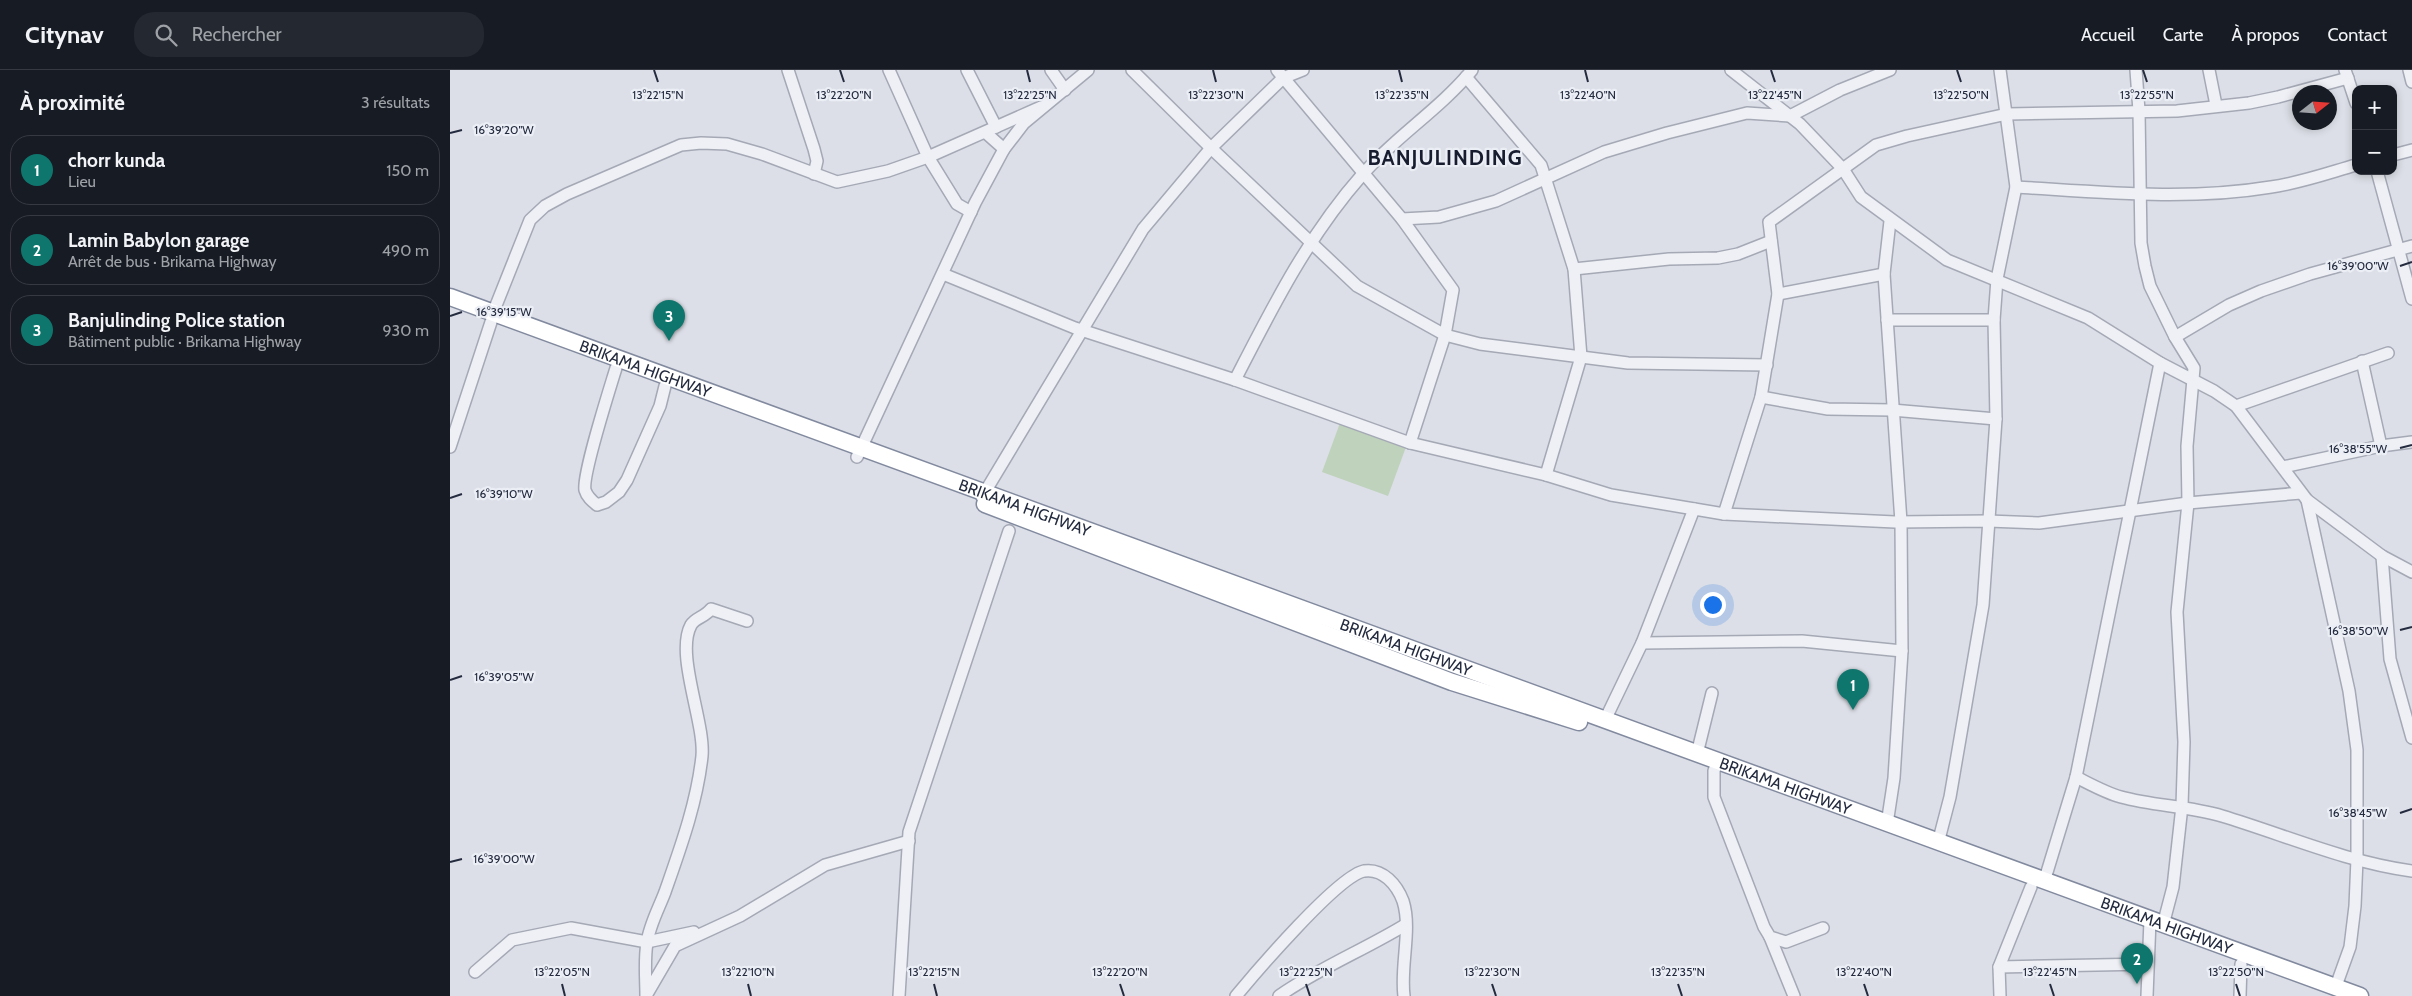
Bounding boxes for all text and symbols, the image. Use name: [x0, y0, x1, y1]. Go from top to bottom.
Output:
search box: [134, 12, 484, 57]
text: Citynav: [25, 20, 104, 49]
icon: search: [152, 21, 180, 49]
text: Rechercher: [192, 23, 282, 46]
text: Accueil: [2081, 24, 2135, 46]
text: Carte: [2163, 24, 2203, 46]
text: À propos: [2231, 24, 2299, 46]
text: Contact: [2327, 24, 2387, 46]
north arrow: [2292, 85, 2337, 130]
map controls: [2352, 85, 2397, 175]
button: +: [2352, 85, 2397, 130]
text: 13°22'15"N: [632, 87, 684, 102]
text: 13°22'20"N: [816, 87, 872, 102]
text: 13°22'25"N: [1003, 87, 1057, 102]
text: 13°22'30"N: [1188, 87, 1244, 102]
text: 13°22'35"N: [1375, 87, 1429, 102]
text: 13°22'40"N: [1560, 87, 1616, 102]
text: 13°22'45"N: [1748, 87, 1802, 102]
text: 13°22'50"N: [1933, 87, 1989, 102]
text: 13°22'55"N: [2120, 87, 2174, 102]
text: À proximité: [20, 90, 125, 115]
text: 3 résultats: [361, 93, 430, 112]
text: 16°39'20"W: [474, 122, 534, 137]
button: −: [2352, 130, 2397, 175]
district label: BANJULINDING: [1367, 145, 1523, 170]
text: chorr kunda: [68, 149, 165, 172]
text: 1: [34, 161, 40, 180]
text: 150 m: [386, 161, 429, 180]
text: Lieu: [68, 172, 96, 191]
text: Lamin Babylon garage: [68, 229, 249, 252]
text: 2: [33, 241, 41, 260]
text: 490 m: [382, 241, 429, 260]
text: Arrêt de bus · Brikama Highway: [68, 252, 277, 271]
text: 16°39'00"W: [2327, 258, 2389, 273]
pin: 3: [653, 300, 685, 341]
text: 16°39'15"W: [476, 304, 532, 319]
text: Banjulinding Police station: [68, 309, 285, 332]
text: 3: [33, 321, 41, 340]
text: 930 m: [382, 321, 429, 340]
text: Bâtiment public · Brikama Highway: [68, 332, 302, 351]
street label: BRIKAMA HIGHWAY: [577, 336, 715, 402]
text: 16°38'55"W: [2329, 441, 2388, 456]
street label: BRIKAMA HIGHWAY: [956, 475, 1094, 540]
text: 16°39'10"W: [476, 486, 533, 501]
your location: [1700, 592, 1726, 618]
street label: BRIKAMA HIGHWAY: [1338, 614, 1475, 680]
text: 16°38'50"W: [2328, 623, 2389, 638]
text: 16°39'05"W: [474, 669, 534, 684]
pin: 1: [1837, 669, 1869, 710]
street label: BRIKAMA HIGHWAY: [1717, 753, 1855, 819]
text: 16°38'45"W: [2329, 805, 2388, 820]
text: 16°39'00"W: [473, 851, 535, 866]
street label: BRIKAMA HIGHWAY: [2098, 892, 2236, 958]
pin: 2: [2121, 943, 2153, 984]
text: 13°22'05"N: [534, 964, 590, 979]
text: 13°22'10"N: [721, 964, 775, 979]
text: 13°22'15"N: [908, 964, 960, 979]
text: 13°22'20"N: [1092, 964, 1148, 979]
text: 13°22'25"N: [1279, 964, 1333, 979]
text: 13°22'30"N: [1464, 964, 1520, 979]
text: 13°22'35"N: [1651, 964, 1705, 979]
text: 13°22'40"N: [1836, 964, 1892, 979]
text: 13°22'45"N: [2023, 964, 2077, 979]
text: 13°22'50"N: [2208, 964, 2264, 979]

